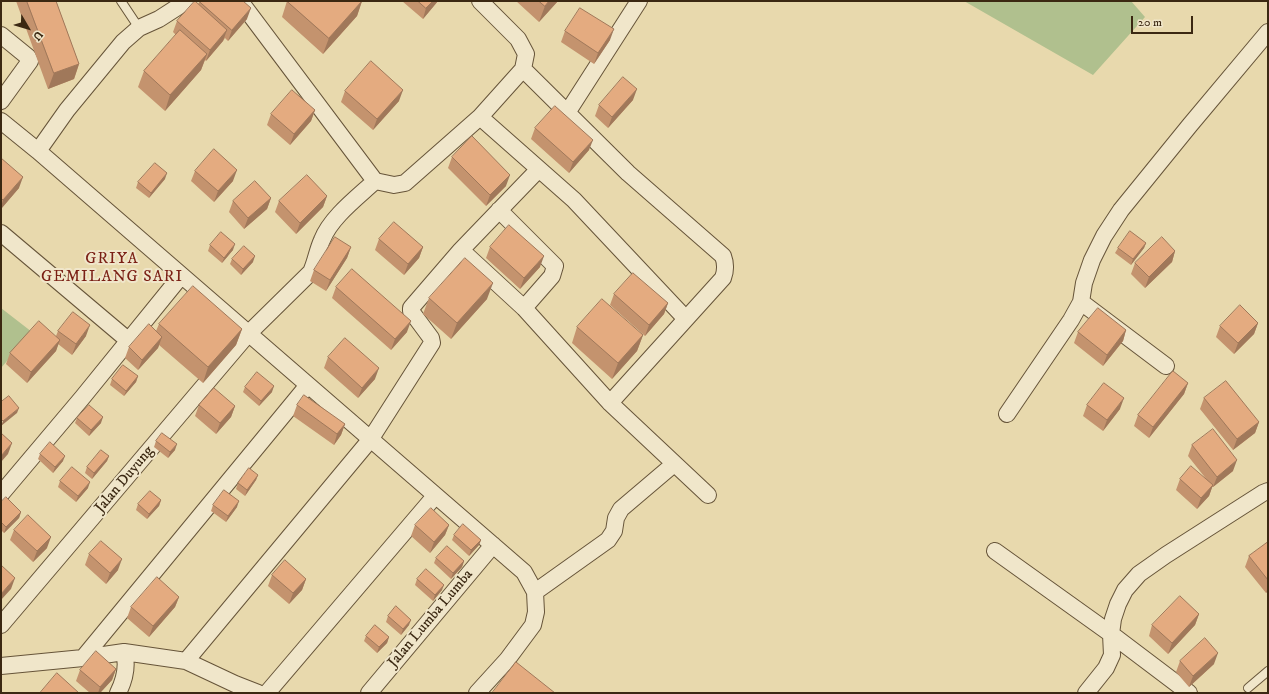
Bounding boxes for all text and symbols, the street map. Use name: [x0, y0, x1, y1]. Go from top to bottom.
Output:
north arrow: [8, 8, 48, 48]
scale bar: [1133, 8, 1195, 34]
text: 20 m: [1138, 15, 1162, 30]
text: U: [29, 28, 46, 43]
district label: GRIYA GEMILANG SARI: [41, 250, 183, 288]
street label: Jalan Duyung: [92, 443, 158, 517]
street label: Jalan Lumba Lumba: [385, 566, 477, 672]

